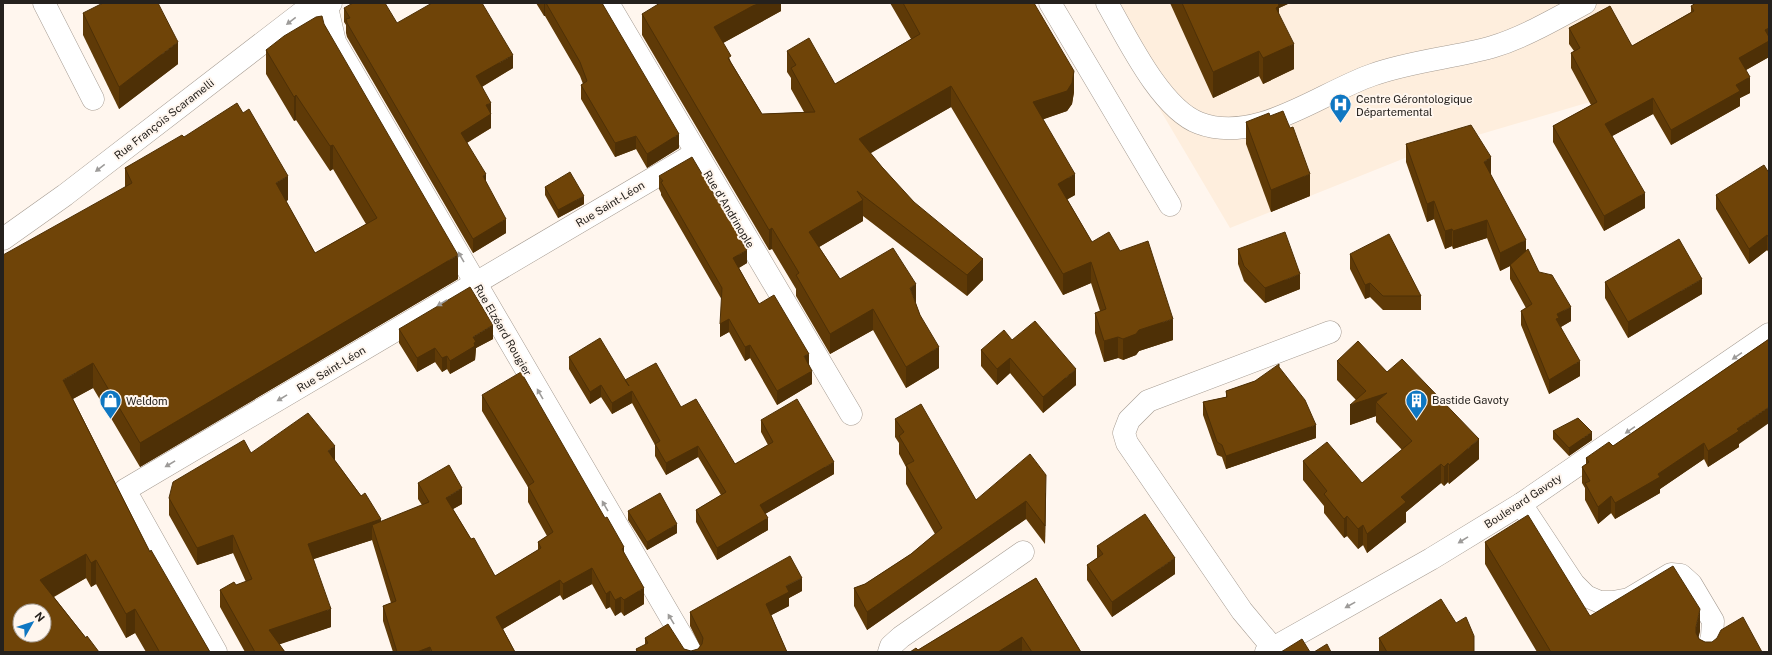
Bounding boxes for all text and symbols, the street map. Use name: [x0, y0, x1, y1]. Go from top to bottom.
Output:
one-way arrow: [286, 17, 297, 25]
street label: Rue François Scaramelli: [112, 76, 217, 162]
hospital icon: Centre Gérontologique Départemental: [1327, 92, 1353, 125]
place label: Centre Gérontologique Départemental: [1356, 93, 1472, 118]
one-way arrow: [94, 164, 105, 173]
street label: Rue d'Andrinople: [701, 168, 757, 250]
street label: Rue Saint-Léon: [573, 179, 647, 229]
one-way arrow: [457, 251, 464, 263]
street label: Rue Elzéard Rougier: [472, 282, 534, 378]
one-way arrow: [436, 300, 448, 307]
street label: Rue Saint-Léon: [294, 344, 368, 394]
one-way arrow: [1732, 352, 1742, 360]
building icon: Bastide Gavoty: [1403, 387, 1429, 420]
shop icon: Weldom: [97, 388, 123, 421]
one-way arrow: [537, 388, 544, 400]
one-way arrow: [276, 394, 288, 401]
place label: Bastide Gavoty: [1432, 394, 1509, 406]
place label: Weldom: [126, 395, 168, 407]
one-way arrow: [1624, 426, 1635, 434]
one-way arrow: [164, 460, 176, 467]
street label: Boulevard Gavoty: [1482, 471, 1564, 530]
one-way arrow: [602, 500, 609, 512]
one-way arrow: [1457, 536, 1469, 543]
one-way arrow: [1344, 601, 1356, 608]
north arrow: [12, 603, 52, 643]
text: N: [32, 610, 47, 624]
one-way arrow: [667, 613, 674, 625]

